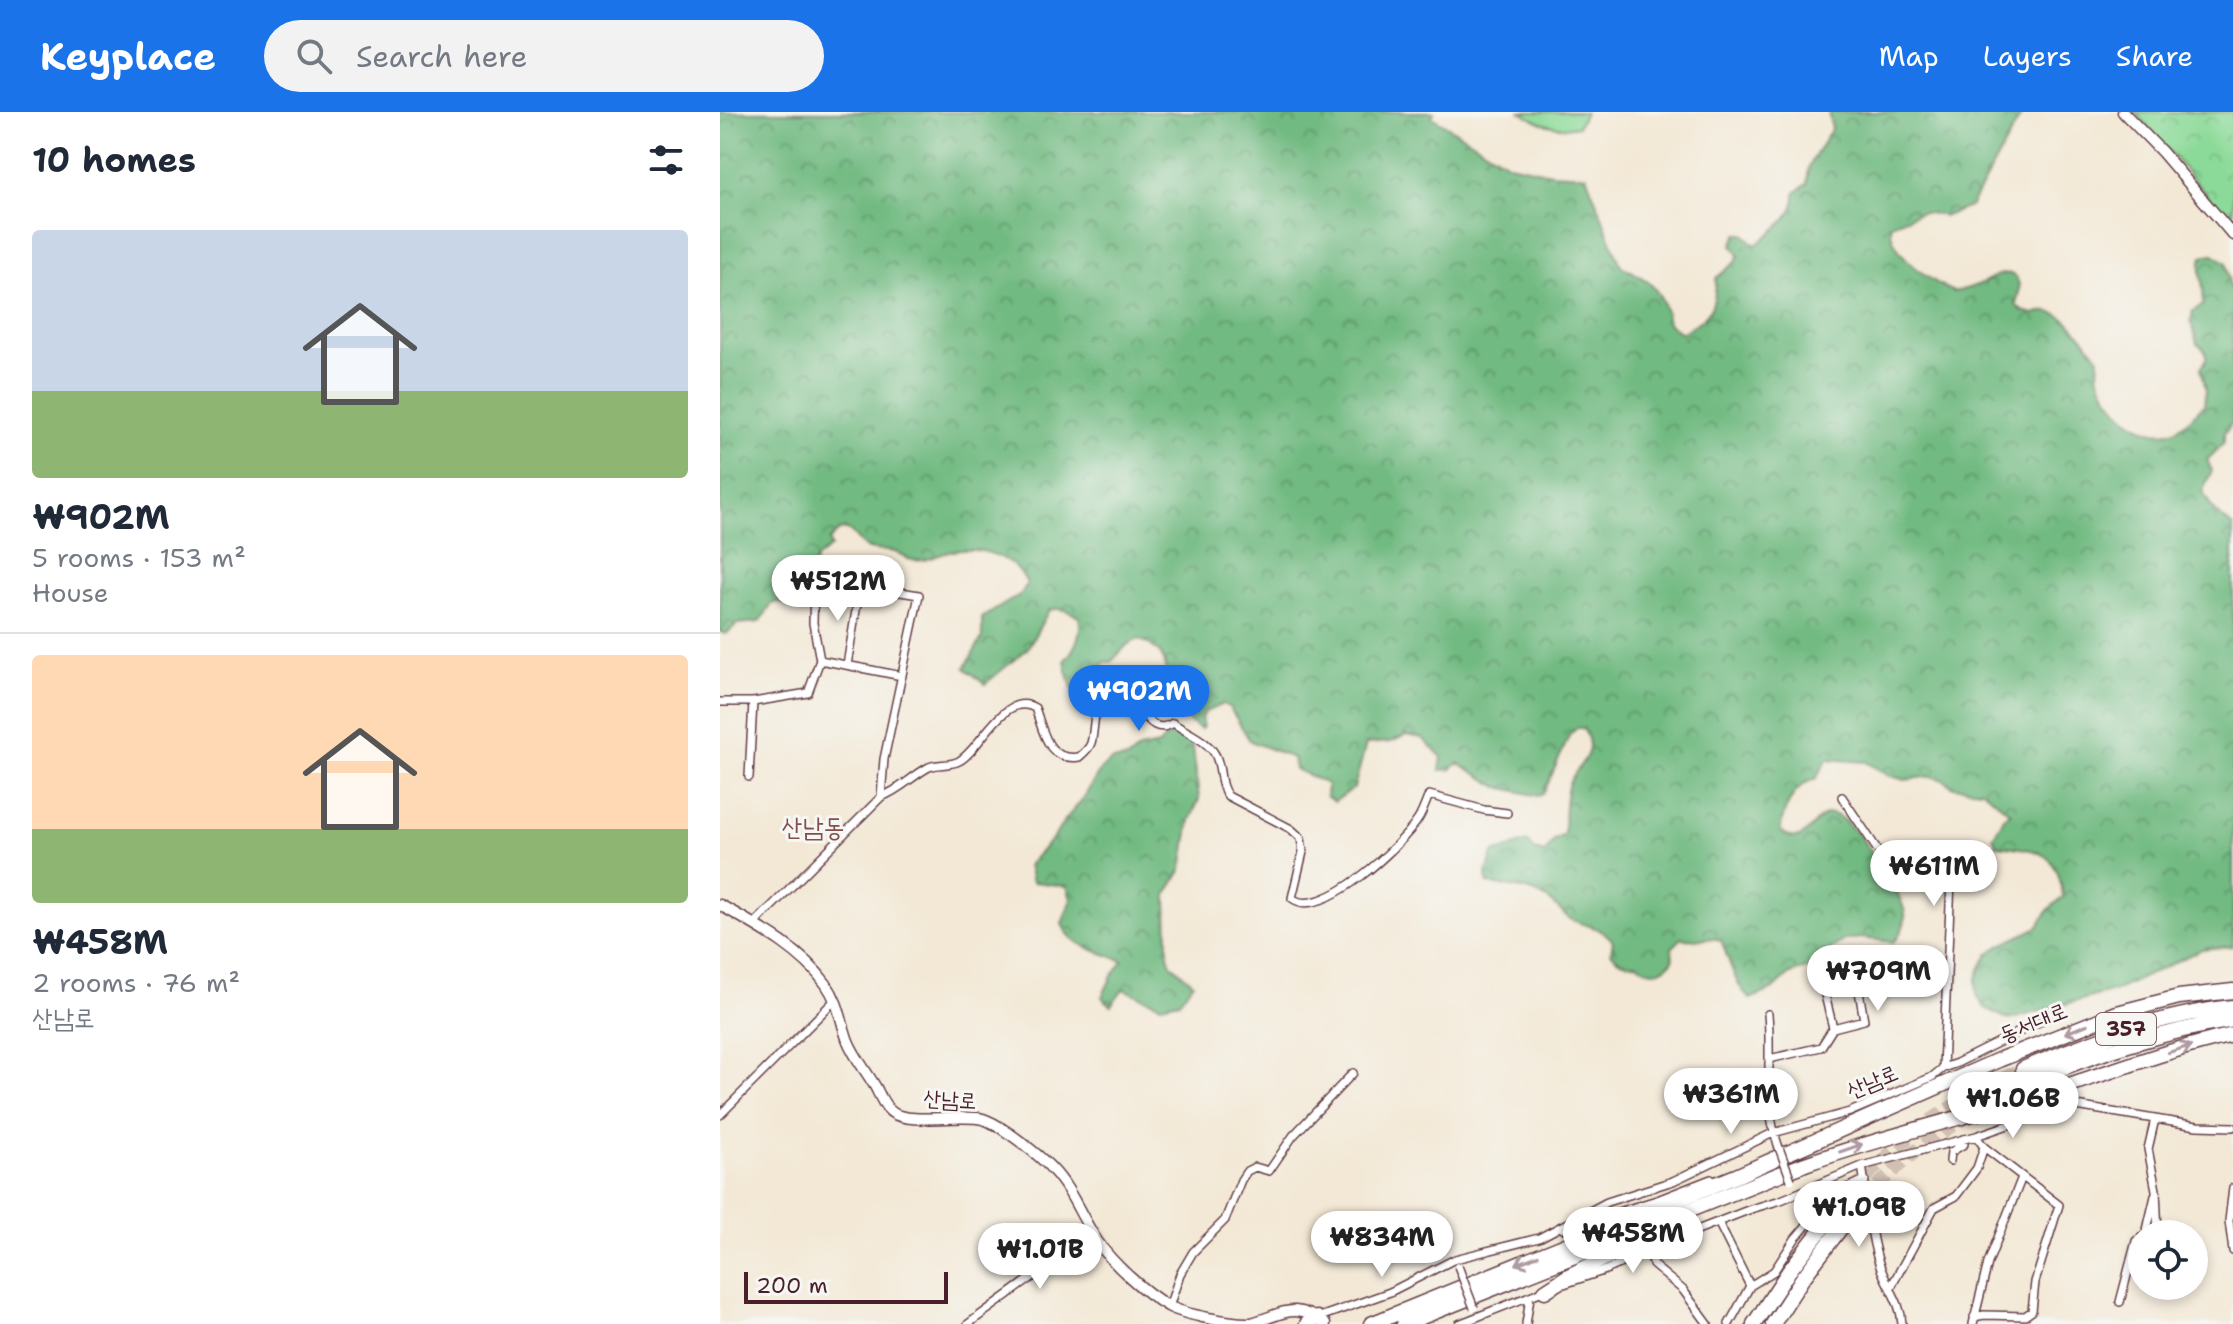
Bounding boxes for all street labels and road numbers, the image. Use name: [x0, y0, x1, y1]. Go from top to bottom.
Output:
street label: 동서대로: [1995, 996, 2071, 1049]
road number: 357: [2096, 1013, 2156, 1045]
street label: 산남로: [1842, 1058, 1902, 1105]
street label: 산남로: [923, 1084, 977, 1115]

